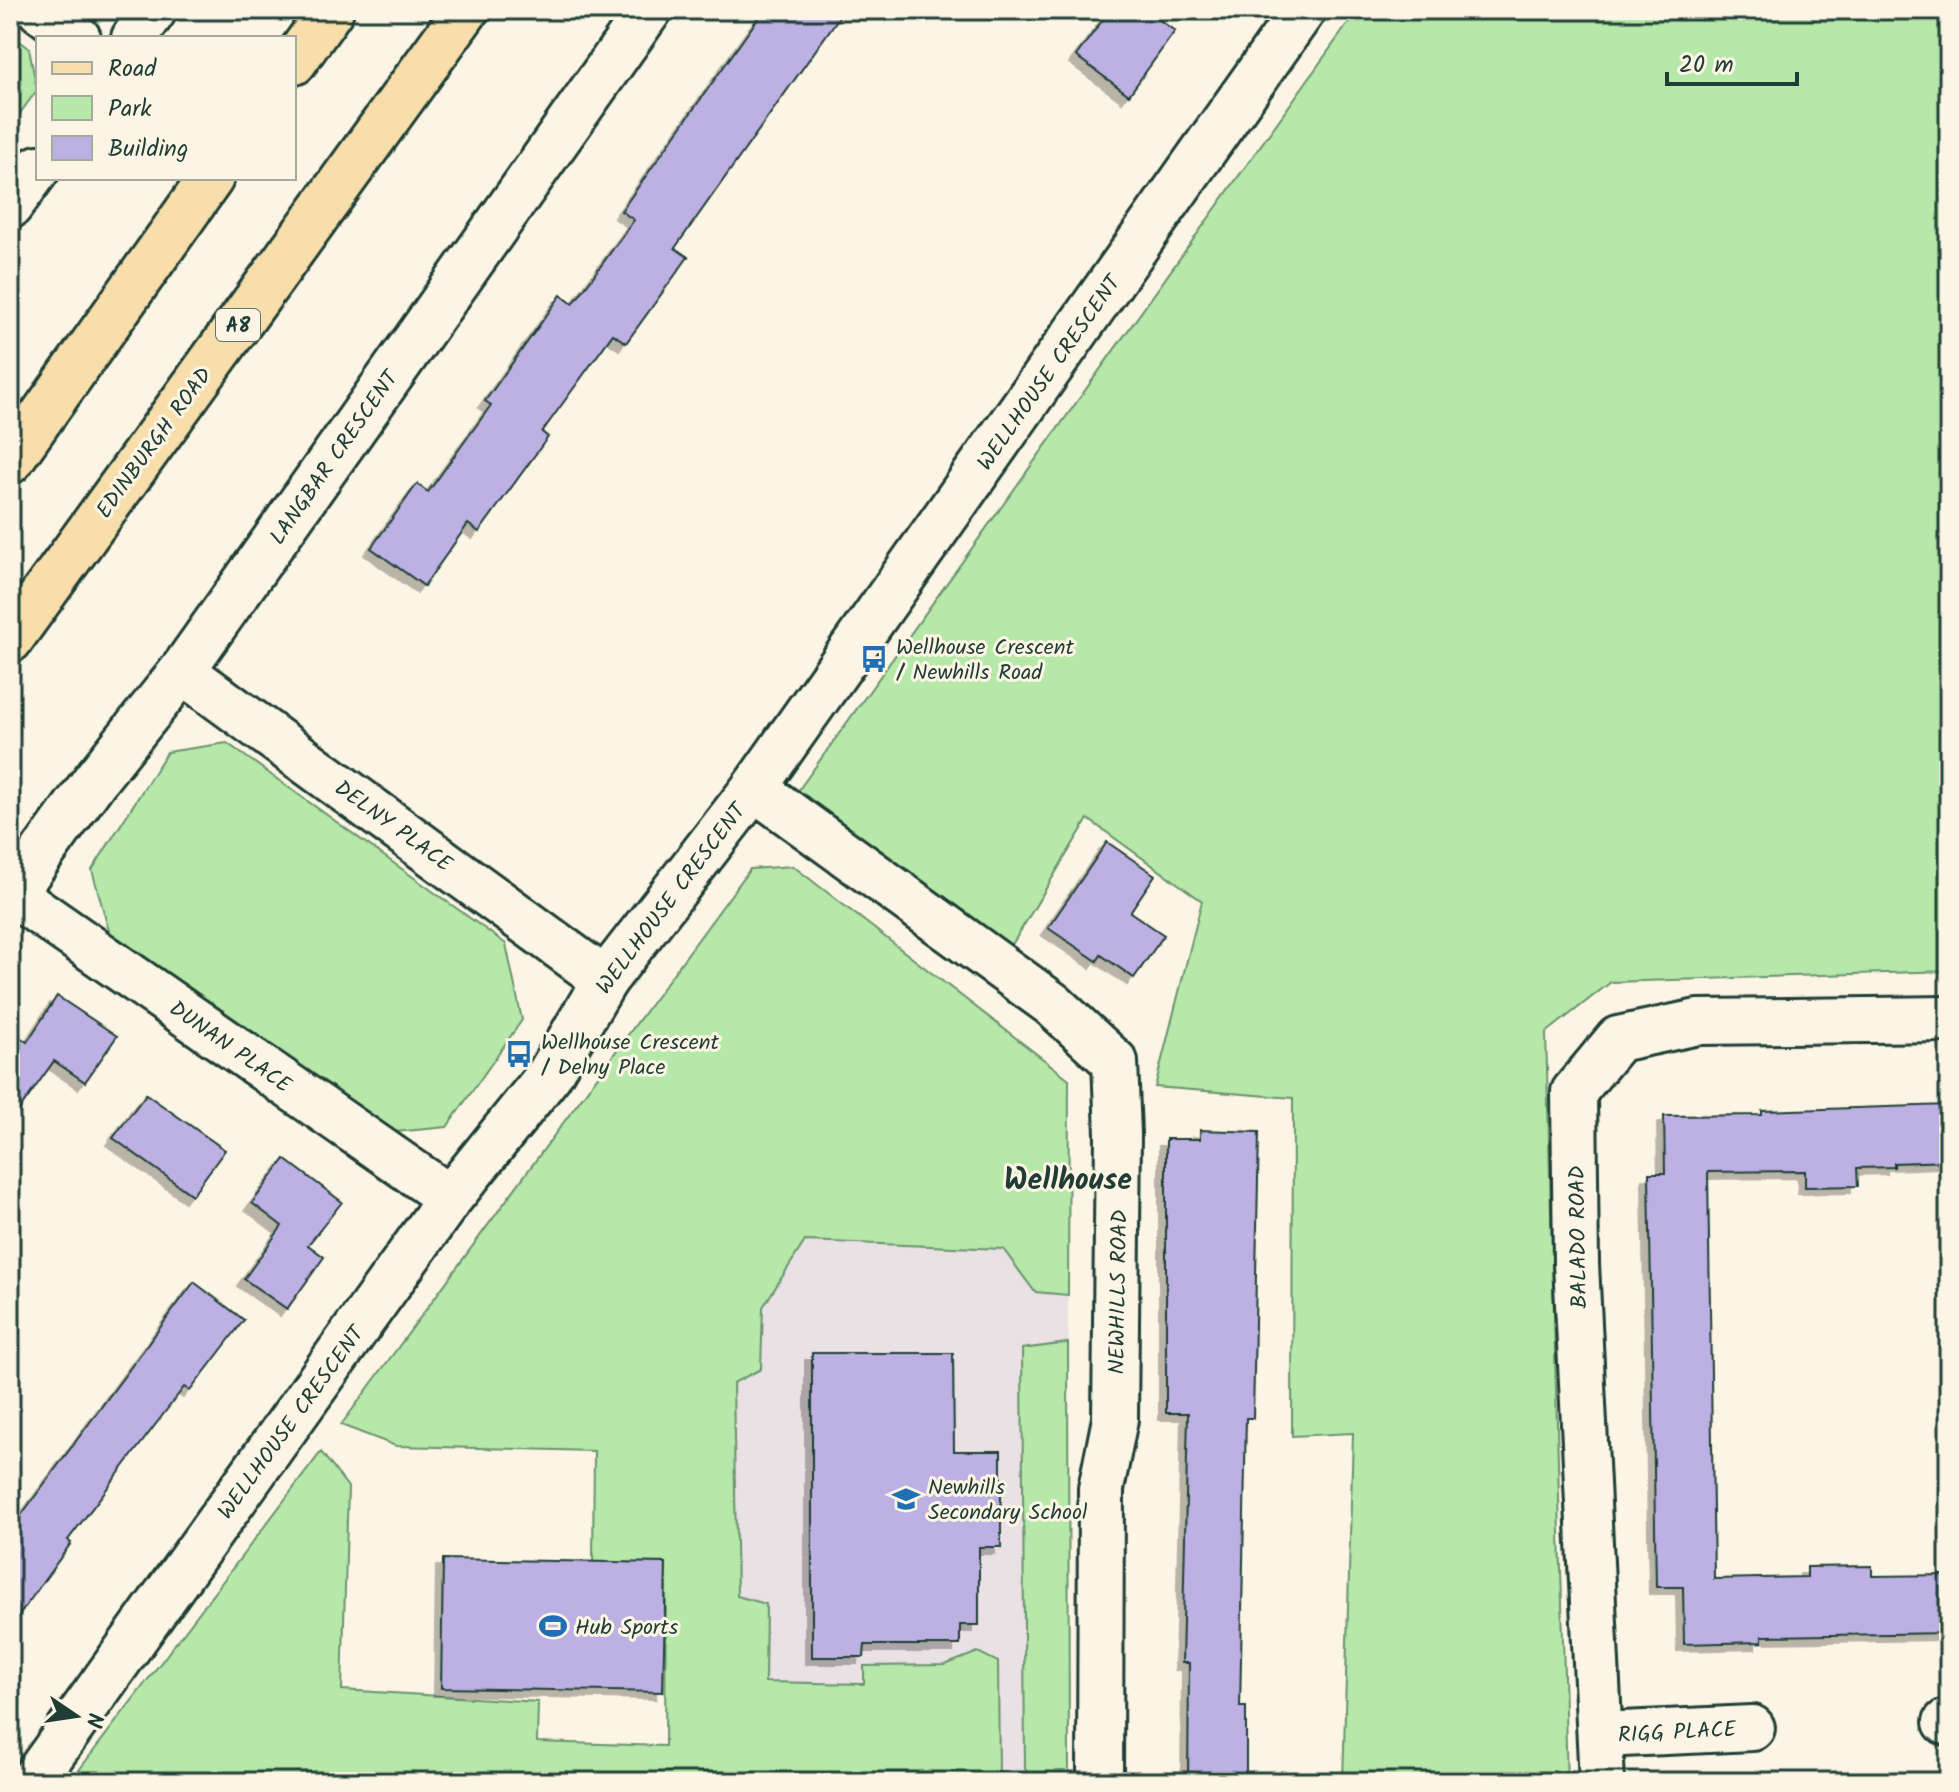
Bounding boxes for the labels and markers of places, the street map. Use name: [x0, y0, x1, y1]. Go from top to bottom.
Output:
place label: Wellhouse Crescent / Newhills Road: [896, 631, 1074, 691]
bus stop icon: Wellhouse Crescent / Newhills Road: [859, 644, 889, 674]
place label: Wellhouse Crescent / Delny Place: [541, 1026, 719, 1086]
bus stop icon: Wellhouse Crescent / Delny Place: [504, 1039, 534, 1069]
place label: Newhills Secondary School: [928, 1471, 1088, 1531]
school or university icon: Newhills Secondary School: [891, 1484, 921, 1514]
sports icon: Hub Sports: [538, 1611, 568, 1641]
place label: Hub Sports: [575, 1611, 679, 1646]

